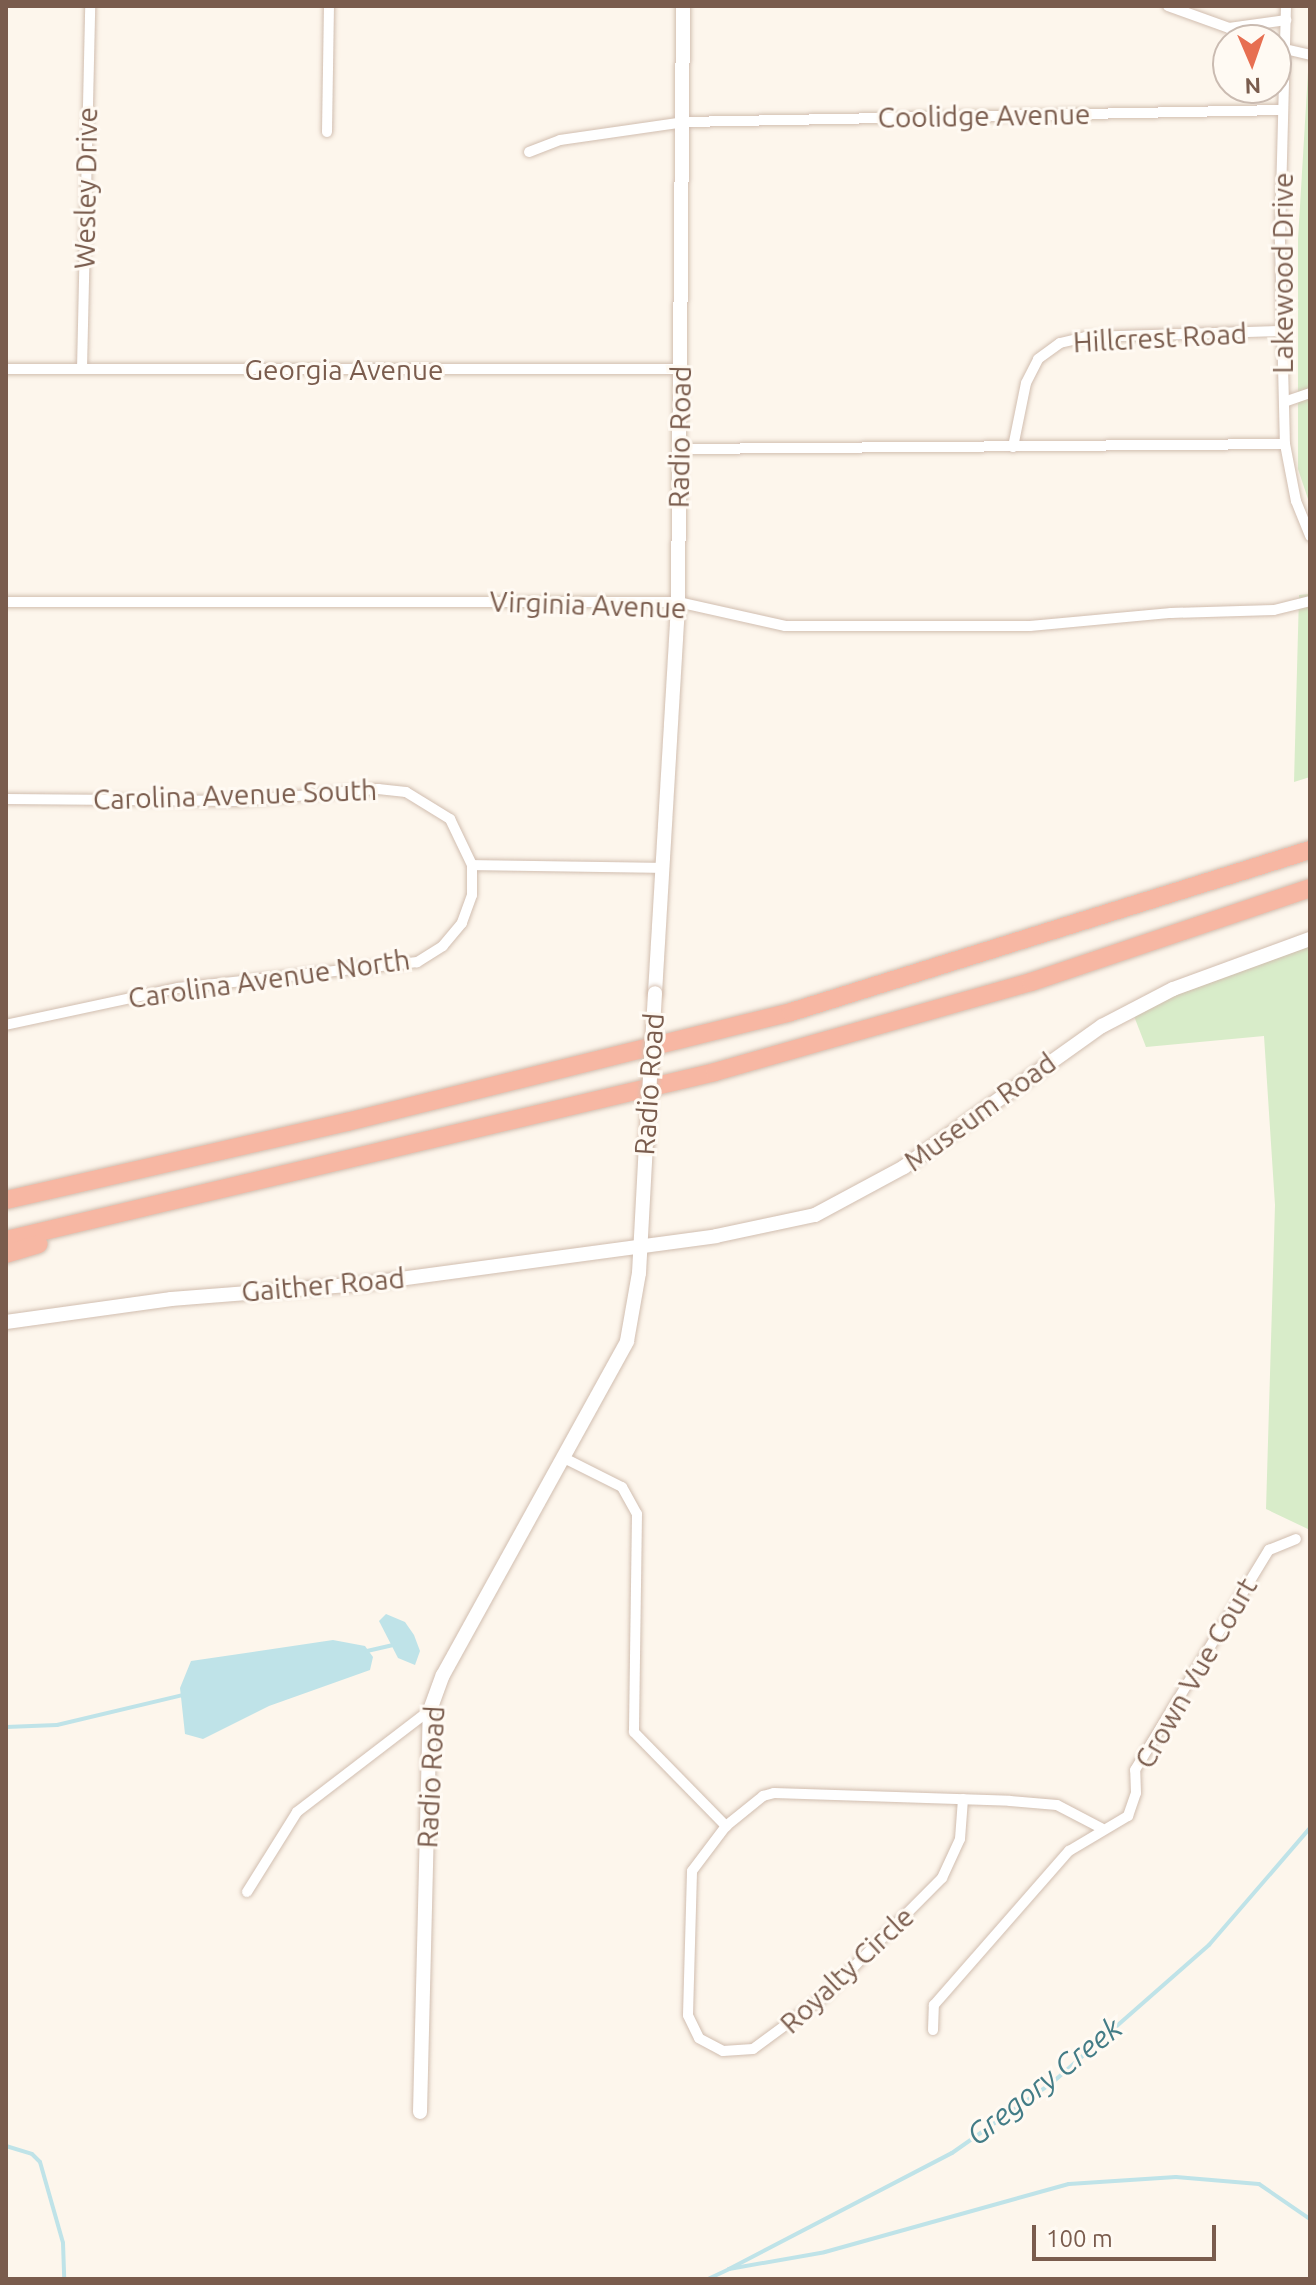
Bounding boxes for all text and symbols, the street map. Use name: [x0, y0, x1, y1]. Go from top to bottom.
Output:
north arrow: [1212, 24, 1292, 104]
text: N: [1244, 74, 1261, 99]
street label: Coolidge Avenue: [877, 97, 1091, 135]
street label: Wesley Drive: [68, 107, 104, 269]
street label: Lakewood Drive: [1266, 172, 1300, 374]
street label: Hillcrest Road: [1072, 317, 1248, 359]
street label: Georgia Avenue: [244, 353, 444, 387]
street label: Radio Road: [662, 366, 698, 508]
street label: Virginia Avenue: [489, 585, 687, 625]
street label: Carolina Avenue South: [92, 773, 378, 817]
street label: Carolina Avenue North: [126, 943, 412, 1015]
street label: Radio Road: [627, 1012, 671, 1156]
street label: Museum Road: [898, 1046, 1062, 1178]
street label: Gaither Road: [240, 1261, 406, 1309]
street label: Crown Vue Court: [1128, 1572, 1264, 1774]
street label: Radio Road: [410, 1705, 452, 1849]
street label: Royalty Circle: [773, 1900, 921, 2040]
water label: Gregory Creek: [959, 2009, 1129, 2153]
scale bar: [1036, 2209, 1220, 2259]
text: 100 m: [1046, 2225, 1113, 2252]

